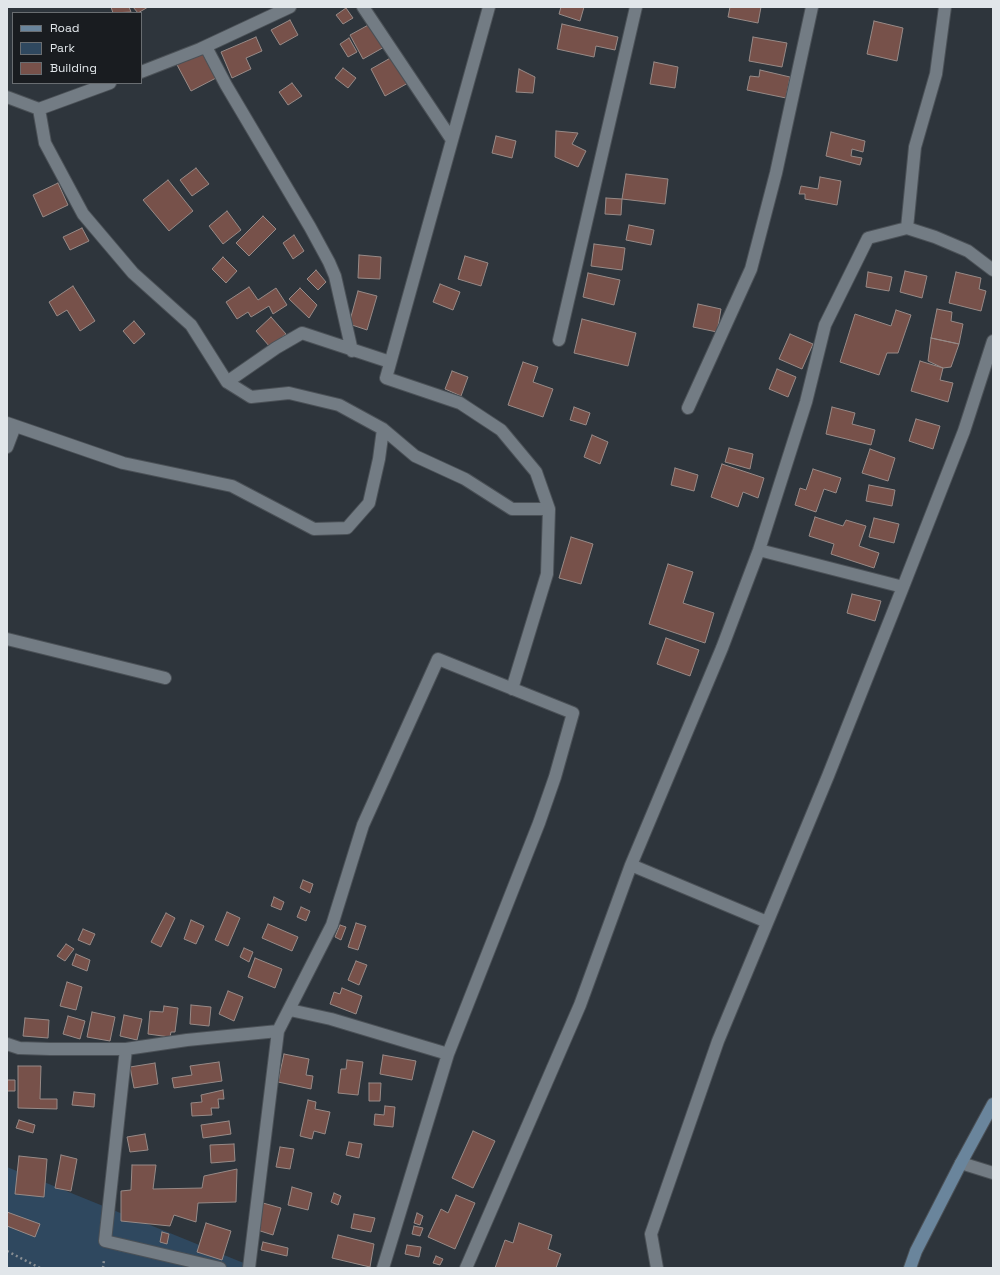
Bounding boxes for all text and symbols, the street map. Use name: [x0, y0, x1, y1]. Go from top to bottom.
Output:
legend: [12, 12, 142, 84]
text: Road: [50, 20, 79, 36]
text: Park: [50, 40, 75, 56]
text: Building: [50, 60, 97, 76]

